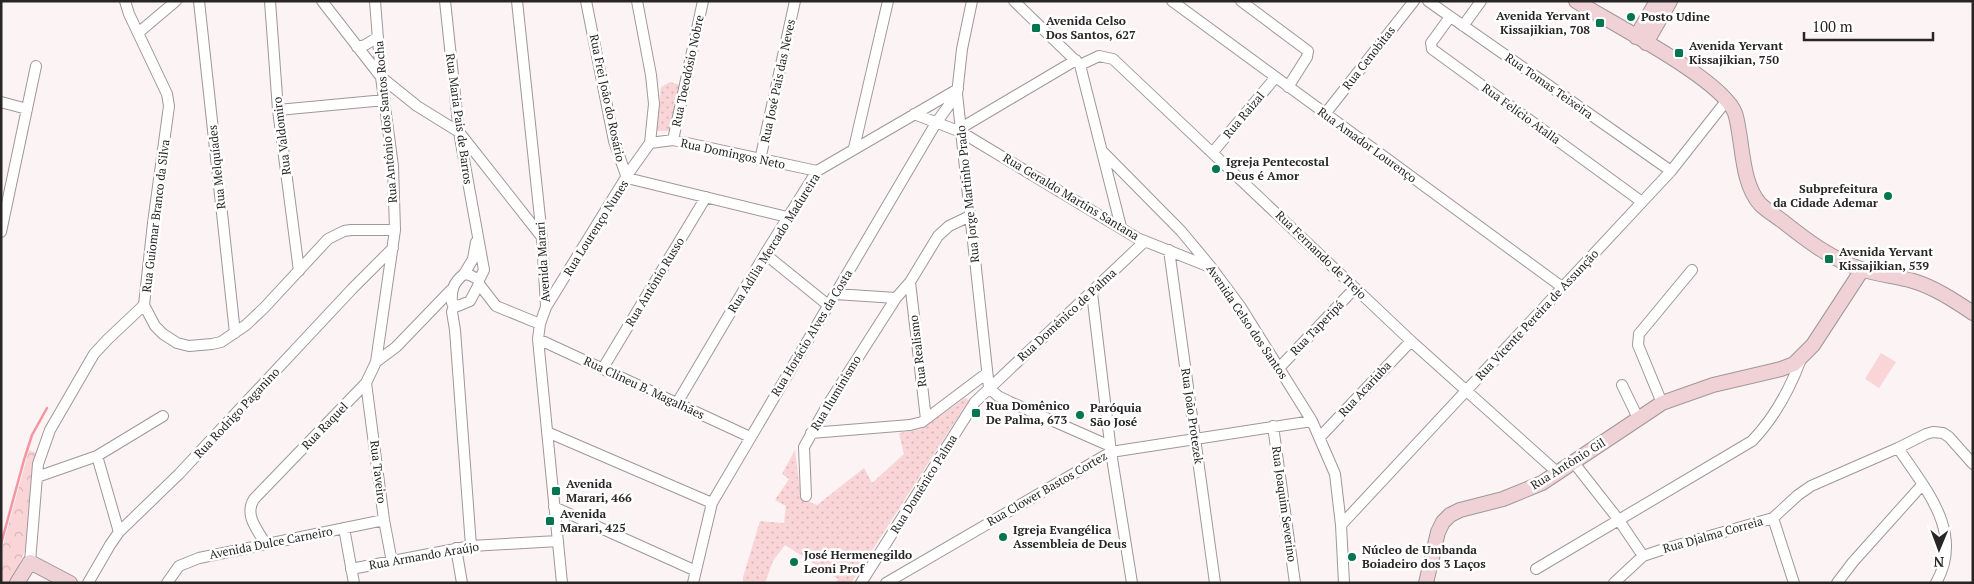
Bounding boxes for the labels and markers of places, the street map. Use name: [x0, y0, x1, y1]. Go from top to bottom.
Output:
place label: Avenida Yervant Kissajikian, 708: [1496, 8, 1590, 37]
place label: Posto Udine: [1641, 9, 1711, 24]
marker: Posto Udine: [1625, 11, 1637, 23]
place label: Avenida Celso Dos Santos, 627: [1046, 13, 1136, 42]
marker: Avenida Yervant Kissajikian, 708: [1594, 17, 1606, 29]
marker: Avenida Celso Dos Santos, 627: [1030, 22, 1042, 34]
place label: Avenida Yervant Kissajikian, 750: [1689, 38, 1783, 67]
marker: Avenida Yervant Kissajikian, 750: [1673, 47, 1685, 59]
place label: Igreja Pentecostal Deus é Amor: [1226, 154, 1329, 183]
marker: Igreja Pentecostal Deus é Amor: [1210, 163, 1222, 175]
place label: Subprefeitura da Cidade Ademar: [1773, 181, 1879, 210]
marker: Subprefeitura da Cidade Ademar: [1882, 190, 1894, 202]
place label: Avenida Yervant Kissajikian, 539: [1839, 244, 1933, 273]
marker: Avenida Yervant Kissajikian, 539: [1823, 253, 1835, 265]
place label: Rua Domênico De Palma, 673: [986, 398, 1070, 427]
place label: Paróquia São José: [1090, 400, 1142, 429]
marker: Rua Domênico De Palma, 673: [970, 407, 982, 419]
marker: Paróquia São José: [1074, 409, 1086, 421]
place label: Avenida Marari, 466: [566, 476, 632, 505]
marker: Avenida Marari, 466: [550, 485, 562, 497]
place label: Avenida Marari, 425: [560, 506, 626, 535]
marker: Avenida Marari, 425: [544, 515, 556, 527]
place label: Igreja Evangélica Assembleia de Deus: [1013, 522, 1127, 551]
marker: Igreja Evangélica Assembleia de Deus: [997, 531, 1009, 543]
place label: Núcleo de Umbanda Boiadeiro dos 3 Laços: [1362, 542, 1486, 571]
place label: José Hermenegildo Leoni Prof: [804, 547, 912, 576]
marker: Núcleo de Umbanda Boiadeiro dos 3 Laços: [1346, 551, 1358, 563]
marker: José Hermenegildo Leoni Prof: [788, 556, 800, 568]

